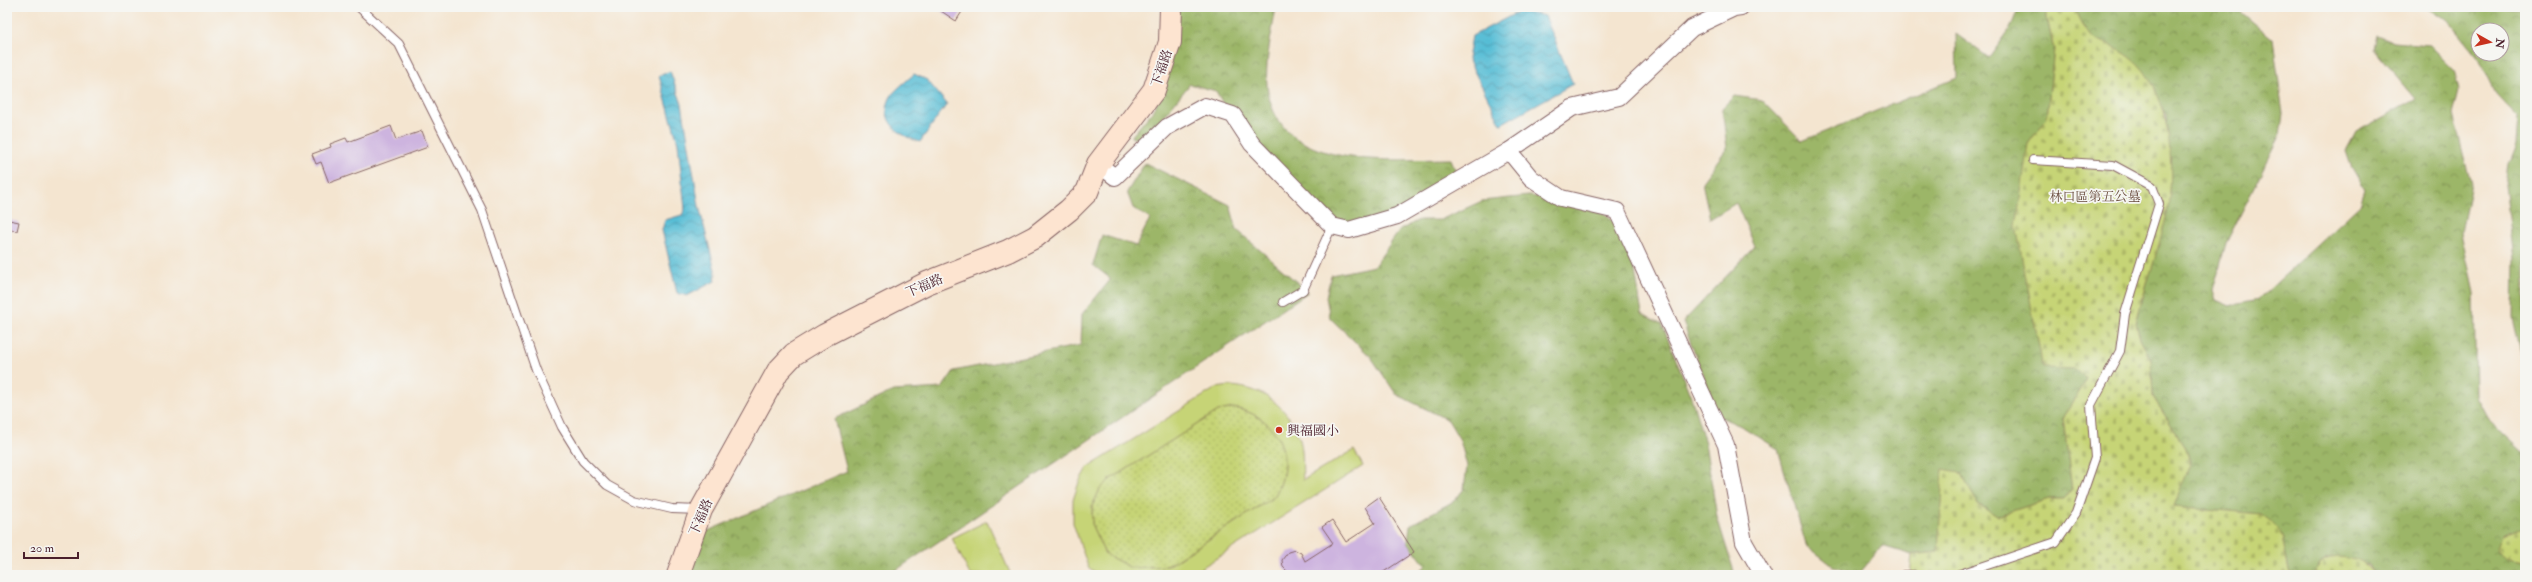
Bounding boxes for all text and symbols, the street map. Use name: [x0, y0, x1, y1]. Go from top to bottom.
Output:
north arrow: [2470, 22, 2510, 62]
text: N: [2492, 37, 2507, 50]
street label: 下福路: [1148, 47, 1176, 89]
park label: 林口區第五公墓: [2049, 189, 2141, 205]
street label: 下福路: [903, 271, 945, 301]
place label: 興福國小: [1287, 423, 1339, 439]
marker: 興福國小: [1274, 425, 1284, 435]
street label: 下福路: [686, 496, 716, 538]
scale bar: [24, 534, 78, 560]
text: 20 m: [30, 541, 55, 556]

